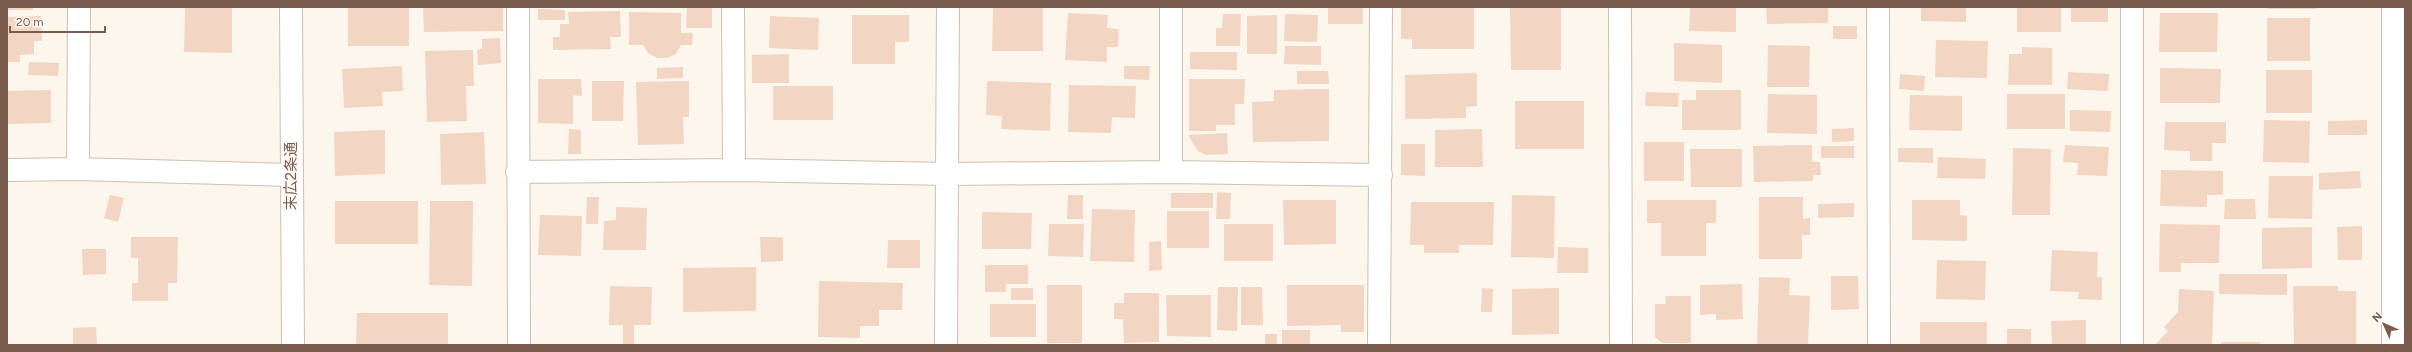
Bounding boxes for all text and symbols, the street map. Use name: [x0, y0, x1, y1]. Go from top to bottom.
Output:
scale bar: [10, 8, 105, 34]
text: 20 m: [16, 15, 44, 29]
street label: 末広2条通: [282, 142, 300, 210]
north arrow: [2364, 304, 2404, 344]
text: N: [2370, 310, 2385, 325]

